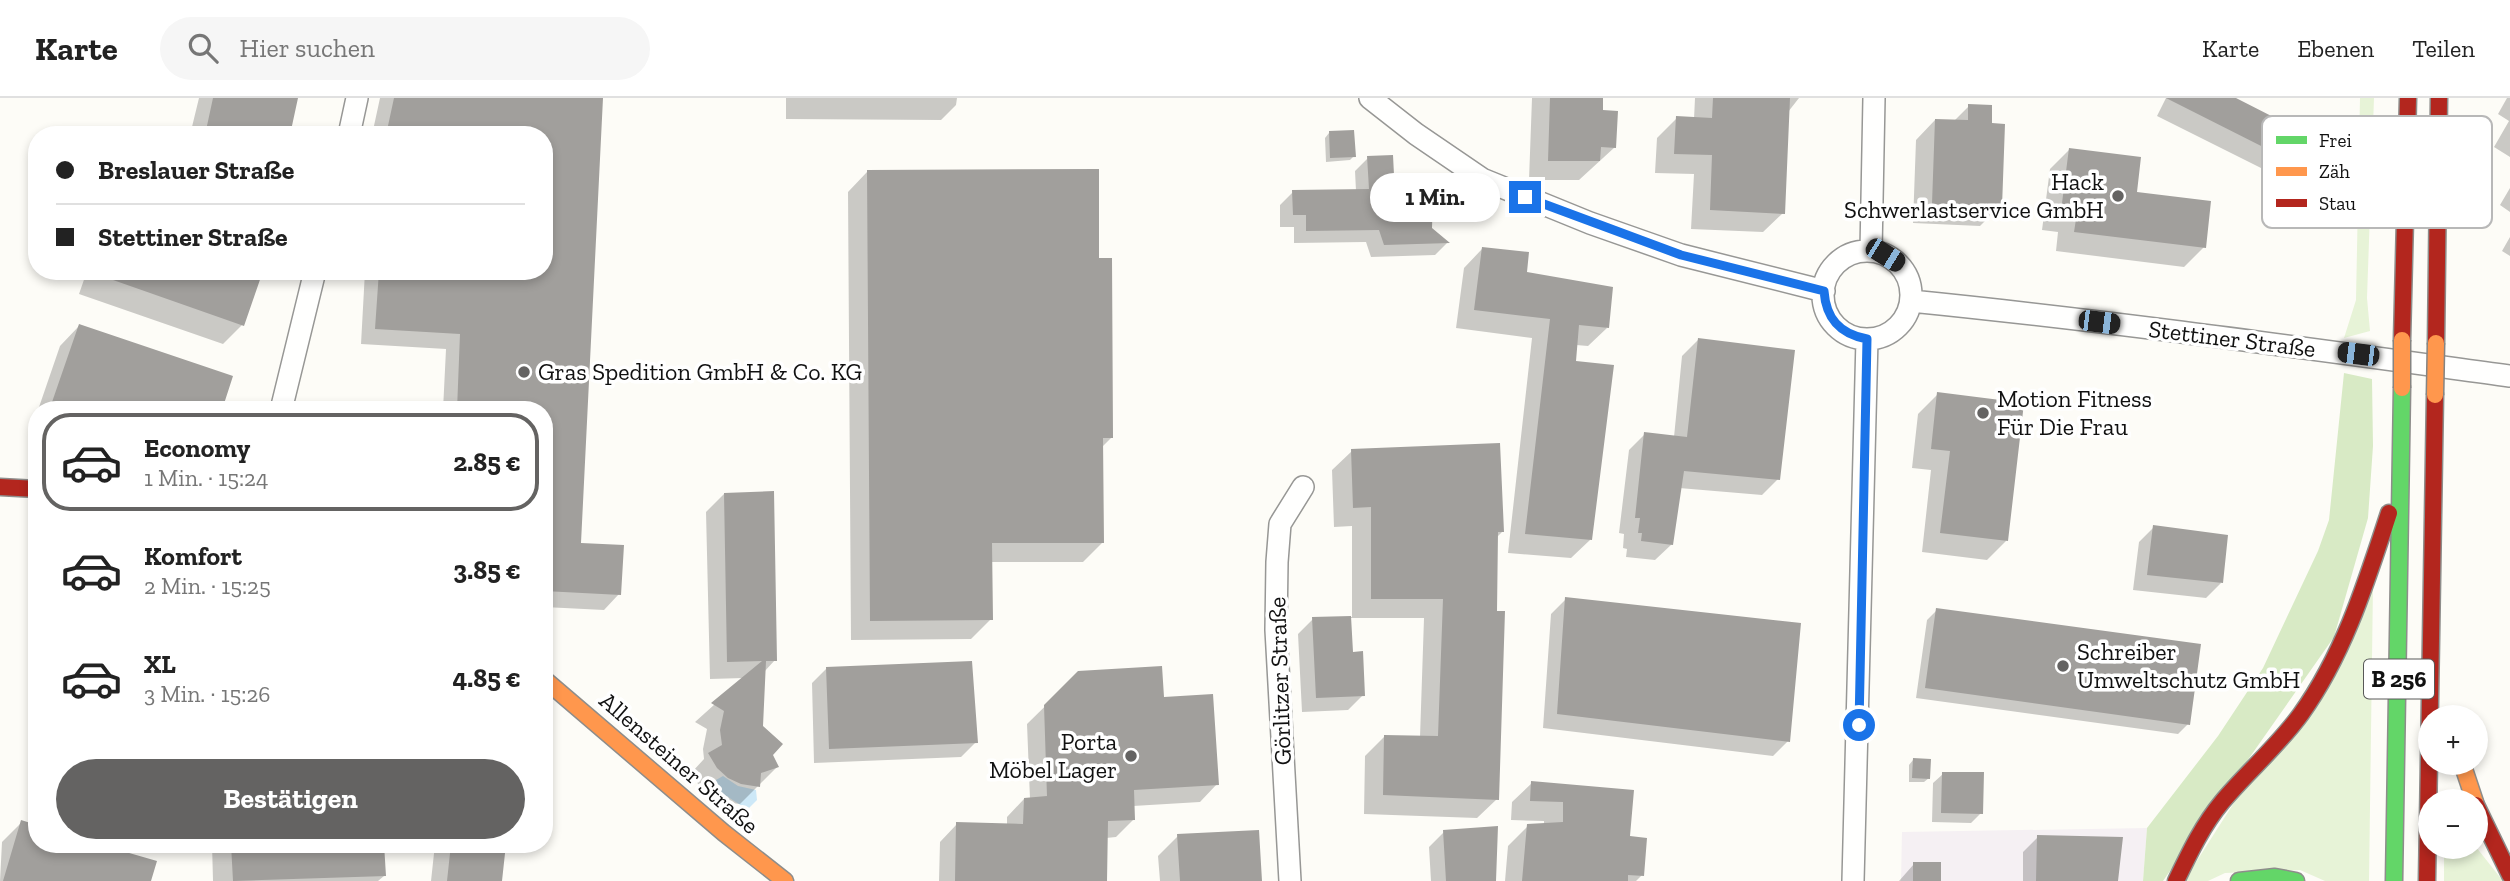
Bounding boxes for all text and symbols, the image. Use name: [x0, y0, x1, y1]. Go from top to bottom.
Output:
search box: [160, 17, 650, 80]
text: Karte: [35, 29, 118, 68]
icon: search: [184, 29, 222, 67]
text: Hier suchen: [240, 32, 375, 64]
text: Karte: [2202, 34, 2259, 63]
text: Ebenen: [2297, 34, 2374, 63]
text: Teilen: [2412, 34, 2475, 63]
legend: [2262, 116, 2492, 228]
text: Frei: [2319, 129, 2352, 152]
text: Breslauer Straße: [98, 154, 294, 186]
text: Zäh: [2319, 160, 2350, 183]
place label: Hack Schwerlastservice GmbH: [1844, 167, 2105, 224]
callout: 1 Min.: [1371, 172, 1500, 222]
route end: [1509, 181, 1541, 213]
text: 1 Min.: [1405, 183, 1465, 211]
marker: Hack Schwerlastservice GmbH: [2110, 188, 2126, 204]
text: Stau: [2319, 192, 2356, 215]
text: Stettiner Straße: [98, 221, 288, 253]
car: [1862, 235, 1909, 275]
car: [2077, 309, 2122, 335]
street label: Stettiner Straße: [2147, 314, 2317, 363]
car: [2336, 341, 2381, 367]
place label: Gras Spedition GmbH & Co. KG: [538, 357, 862, 386]
marker: Gras Spedition GmbH & Co. KG: [516, 364, 532, 380]
place label: Motion Fitness Für Die Frau: [1997, 384, 2152, 441]
marker: Motion Fitness Für Die Frau: [1975, 405, 1991, 421]
icon: car: [60, 431, 123, 494]
text: Economy: [144, 432, 250, 464]
text: 2.85 €: [453, 446, 521, 478]
text: 1 Min. · 15:24: [144, 464, 268, 492]
icon: car: [60, 539, 123, 602]
text: Komfort: [144, 540, 242, 572]
text: 3.85 €: [453, 554, 521, 586]
text: 2 Min. · 15:25: [144, 572, 271, 600]
street label: Görlitzer Straße: [1262, 596, 1297, 766]
place label: Schreiber Umweltschutz GmbH: [2077, 637, 2300, 694]
icon: car: [60, 647, 123, 710]
text: XL: [144, 648, 176, 680]
marker: Schreiber Umweltschutz GmbH: [2055, 658, 2071, 674]
road number: B 256: [2364, 660, 2434, 698]
text: 4.85 €: [452, 662, 521, 694]
text: 3 Min. · 15:26: [144, 680, 271, 708]
street label: Allensteiner Straße: [594, 686, 765, 840]
map controls: [2418, 705, 2488, 859]
button: +: [2418, 705, 2488, 775]
route start: [1843, 709, 1875, 741]
place label: Porta Möbel Lager: [989, 727, 1117, 784]
marker: Porta Möbel Lager: [1123, 748, 1139, 764]
button: Bestätigen: [56, 759, 525, 839]
button: −: [2418, 789, 2488, 859]

